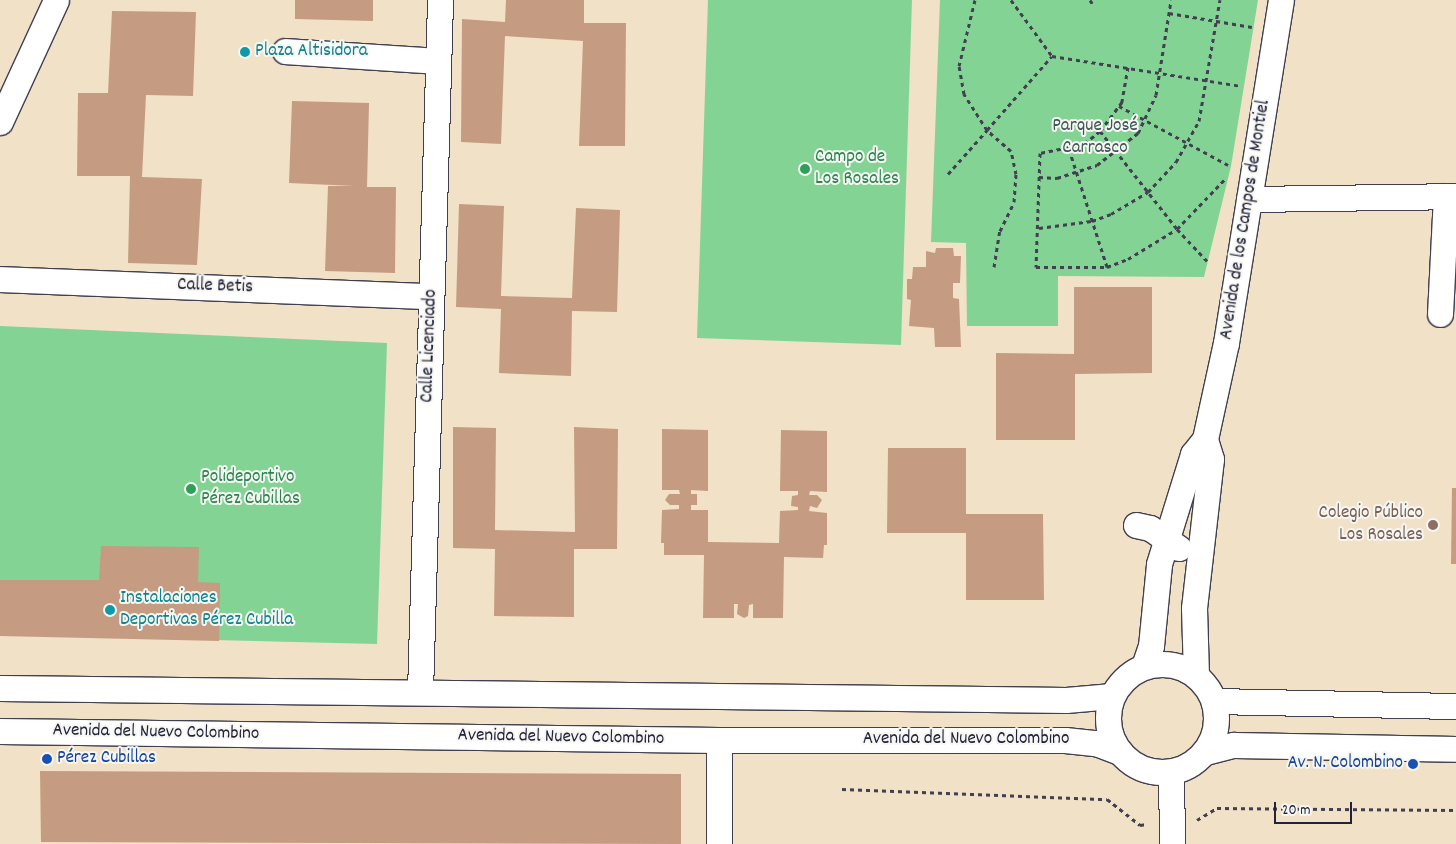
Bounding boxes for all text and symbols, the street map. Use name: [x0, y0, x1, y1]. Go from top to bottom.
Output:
place label: Plaza Altisidora: [255, 41, 368, 63]
marker: Plaza Altisidora: [239, 46, 251, 58]
street label: Avenida de los Campos de Montiel: [1216, 99, 1276, 341]
park label: Parque José Carrasco: [1052, 116, 1138, 160]
place label: Campo de Los Rosales: [815, 147, 899, 191]
marker: Campo de Los Rosales: [799, 163, 811, 175]
street label: Calle Betis: [177, 274, 253, 300]
street label: Calle Licenciado: [417, 289, 443, 403]
place label: Polideportivo Pérez Cubillas: [201, 467, 300, 511]
marker: Polideportivo Pérez Cubillas: [185, 483, 197, 495]
place label: Colegio Público Los Rosales: [1319, 503, 1423, 547]
marker: Colegio Público Los Rosales: [1427, 519, 1439, 531]
place label: Instalaciones Deportivas Pérez Cubilla: [120, 588, 293, 632]
marker: Instalaciones Deportivas Pérez Cubilla: [104, 604, 116, 616]
street label: Avenida del Nuevo Colombino: [52, 720, 260, 746]
street label: Avenida del Nuevo Colombino: [457, 725, 665, 751]
street label: Avenida del Nuevo Colombino: [863, 729, 1069, 751]
place label: Pérez Cubillas: [57, 748, 156, 770]
marker: Pérez Cubillas: [41, 753, 53, 765]
place label: Av. N. Colombino: [1287, 753, 1403, 775]
marker: Av. N. Colombino: [1407, 758, 1419, 770]
scale bar: [1276, 792, 1354, 824]
text: 20 m: [1282, 800, 1310, 822]

